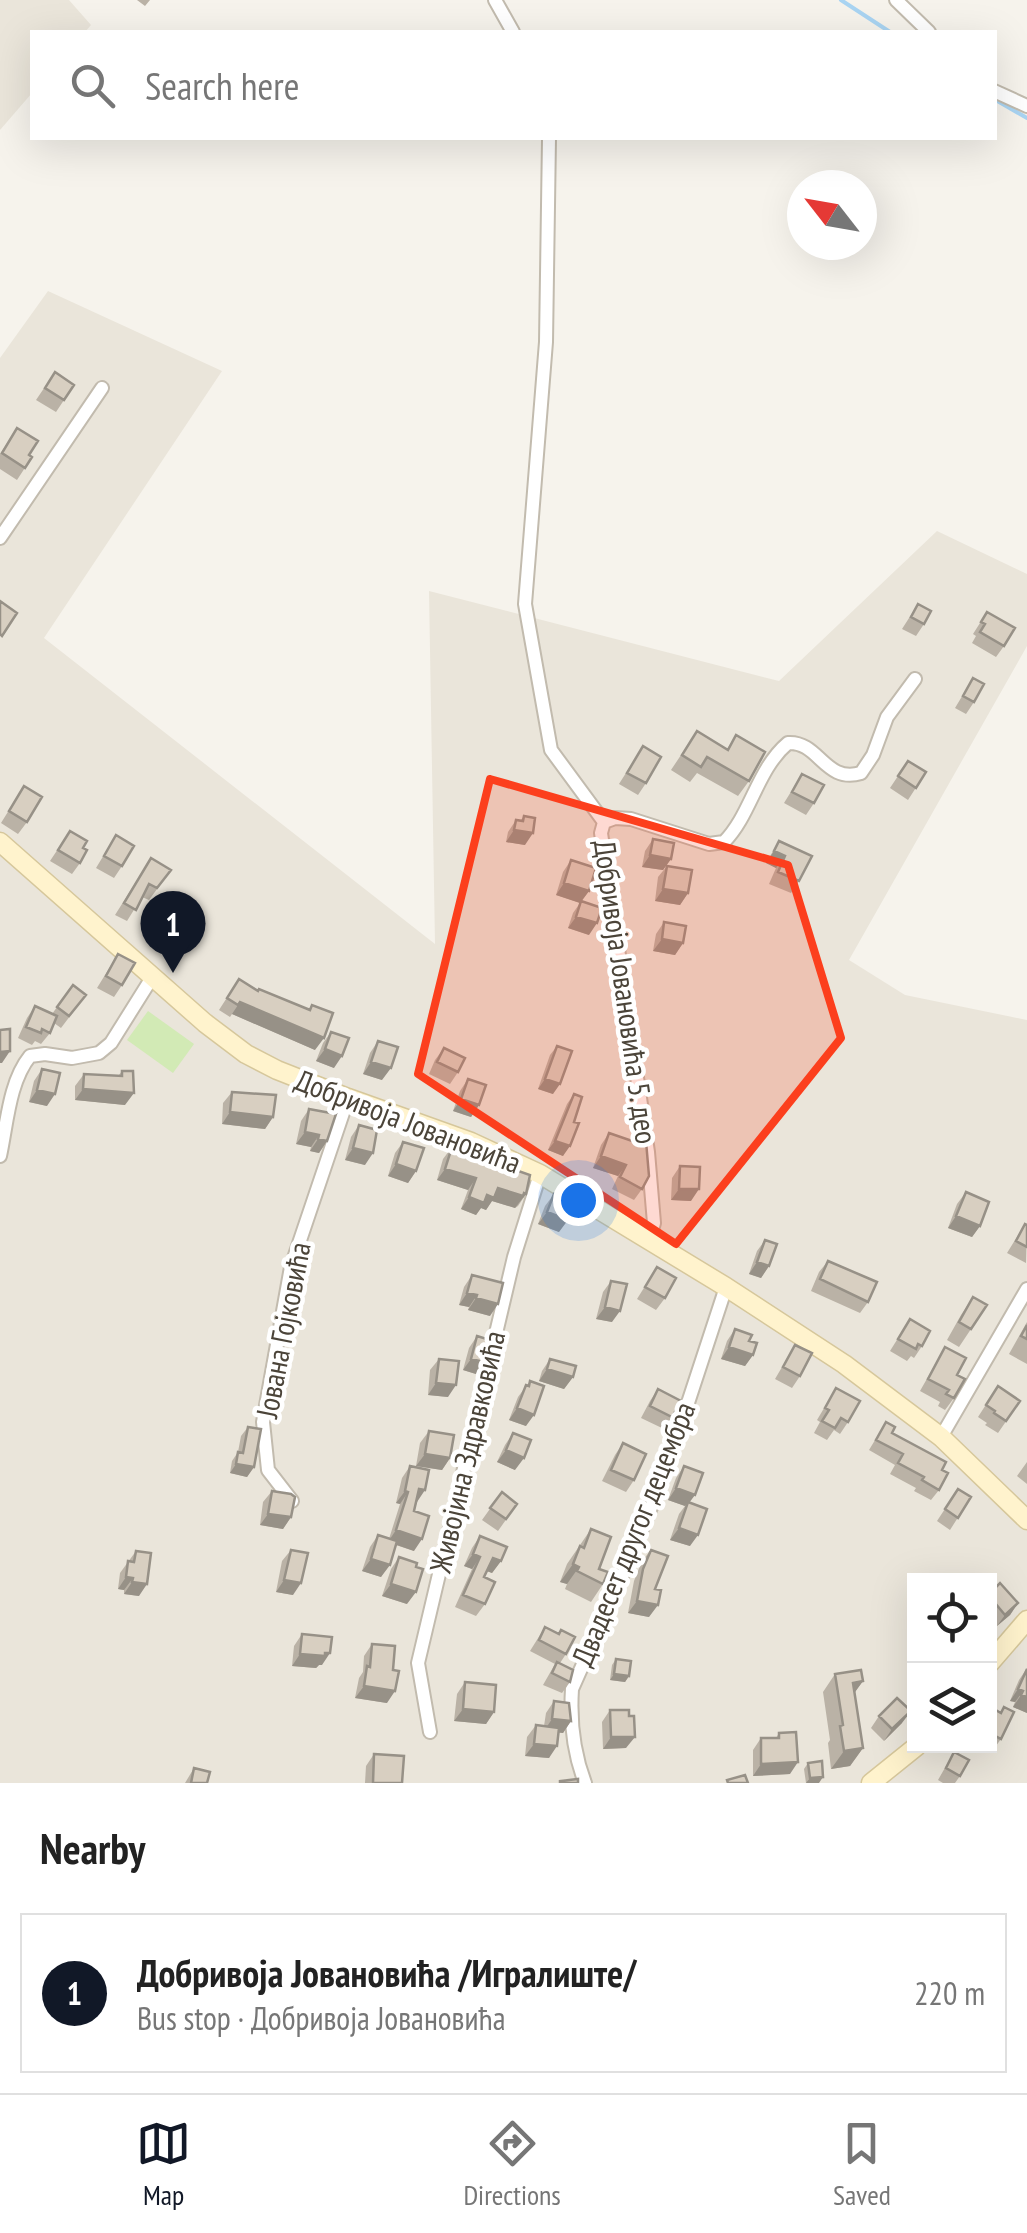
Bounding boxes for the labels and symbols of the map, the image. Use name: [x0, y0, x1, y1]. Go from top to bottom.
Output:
north arrow: [787, 170, 877, 260]
street label: Добривоја Јовановића 5. део: [586, 837, 667, 1146]
pin: 1: [140, 890, 206, 973]
street label: Добривоја Јовановића: [290, 1060, 527, 1182]
your location: [553, 1175, 604, 1226]
street label: Јована Гојковића: [246, 1239, 319, 1422]
street label: Живојина Здравковића: [420, 1327, 513, 1577]
street label: Двадесет другог децембра: [562, 1396, 703, 1671]

